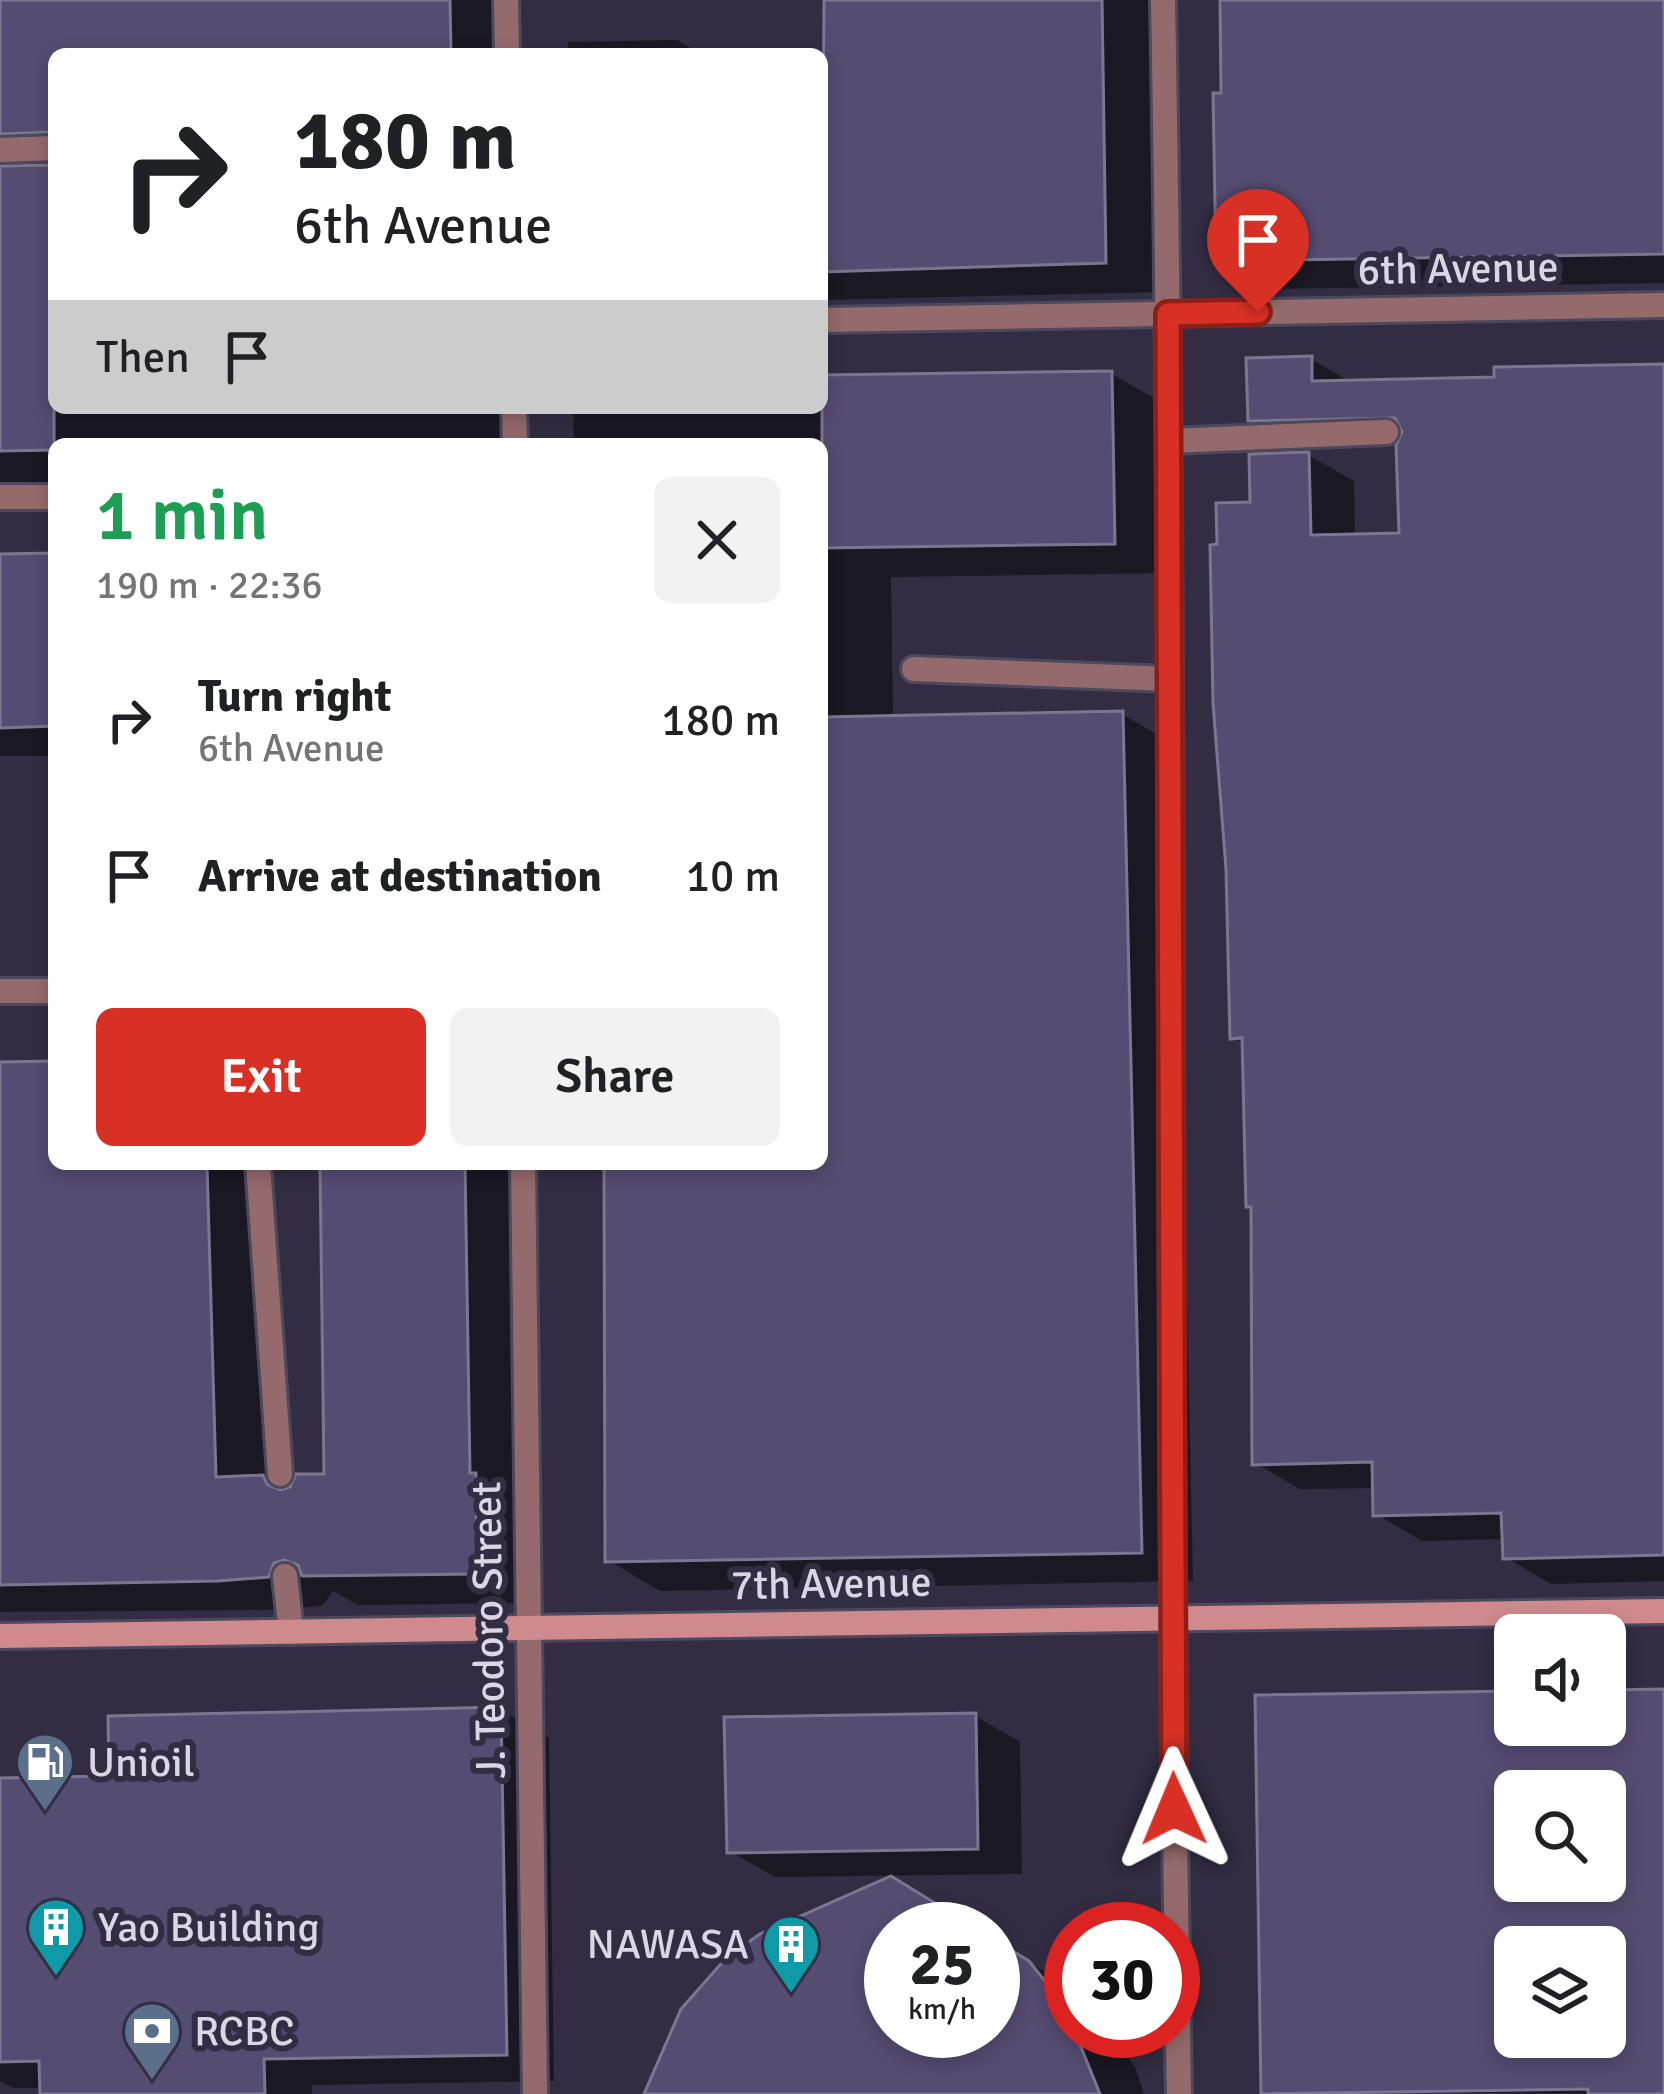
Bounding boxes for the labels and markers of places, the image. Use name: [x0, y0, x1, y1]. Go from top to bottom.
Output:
pin: [1207, 189, 1309, 312]
fuel station icon: Unioil: [14, 1731, 76, 1813]
place label: Unioil: [87, 1737, 195, 1788]
building icon: Yao Building: [25, 1896, 87, 1978]
place label: Yao Building: [98, 1902, 320, 1953]
building icon: NAWASA: [760, 1913, 822, 1995]
place label: NAWASA: [587, 1919, 749, 1970]
bank icon: RCBC: [121, 2000, 183, 2082]
place label: RCBC: [194, 2006, 294, 2057]

